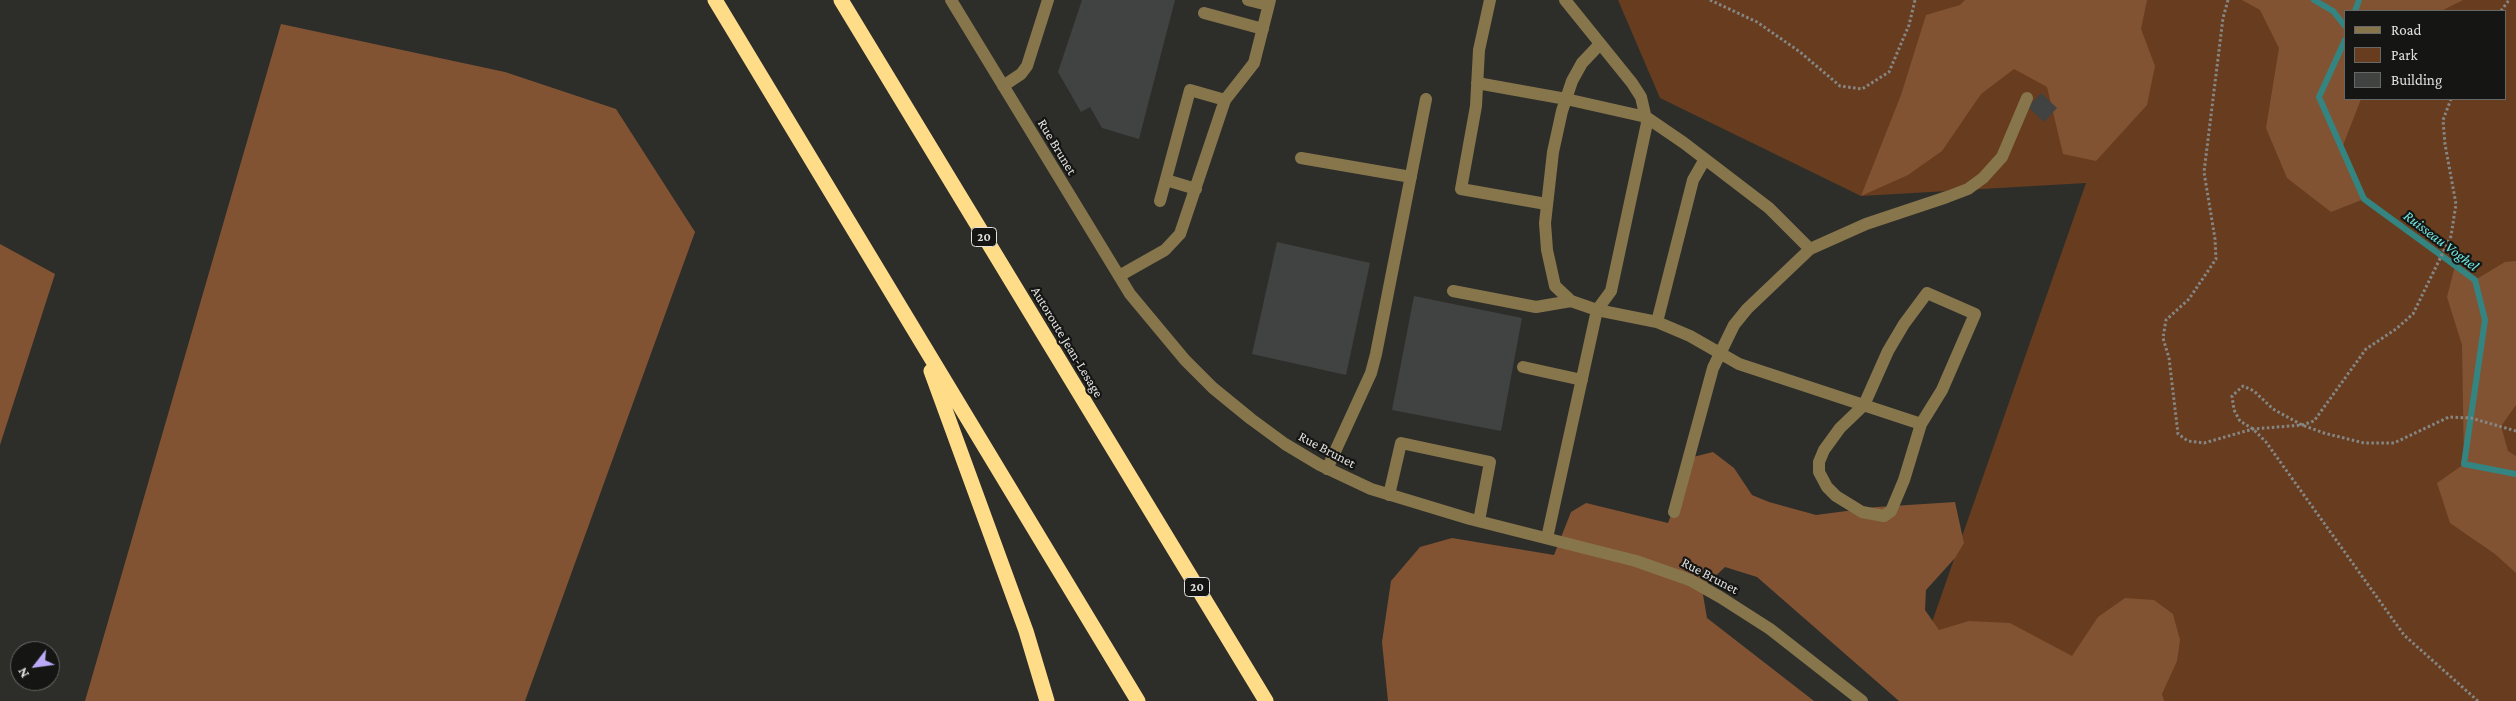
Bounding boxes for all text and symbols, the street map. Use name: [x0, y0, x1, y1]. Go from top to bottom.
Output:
legend: [2344, 10, 2506, 100]
text: Road: [2391, 22, 2421, 38]
text: Park: [2391, 47, 2418, 63]
text: Building: [2391, 72, 2442, 88]
street label: Rue Brunet: [1034, 116, 1080, 178]
water label: Ruisseau Voghel: [2400, 207, 2482, 275]
road number: 20: [972, 228, 996, 246]
street label: Autoroute Jean-Lesage: [1027, 283, 1107, 401]
street label: Rue Brunet: [1296, 428, 1358, 472]
street label: Rue Brunet: [1679, 554, 1741, 598]
road number: 20: [1184, 578, 1210, 596]
north arrow: [10, 641, 60, 691]
text: N: [14, 665, 32, 681]

